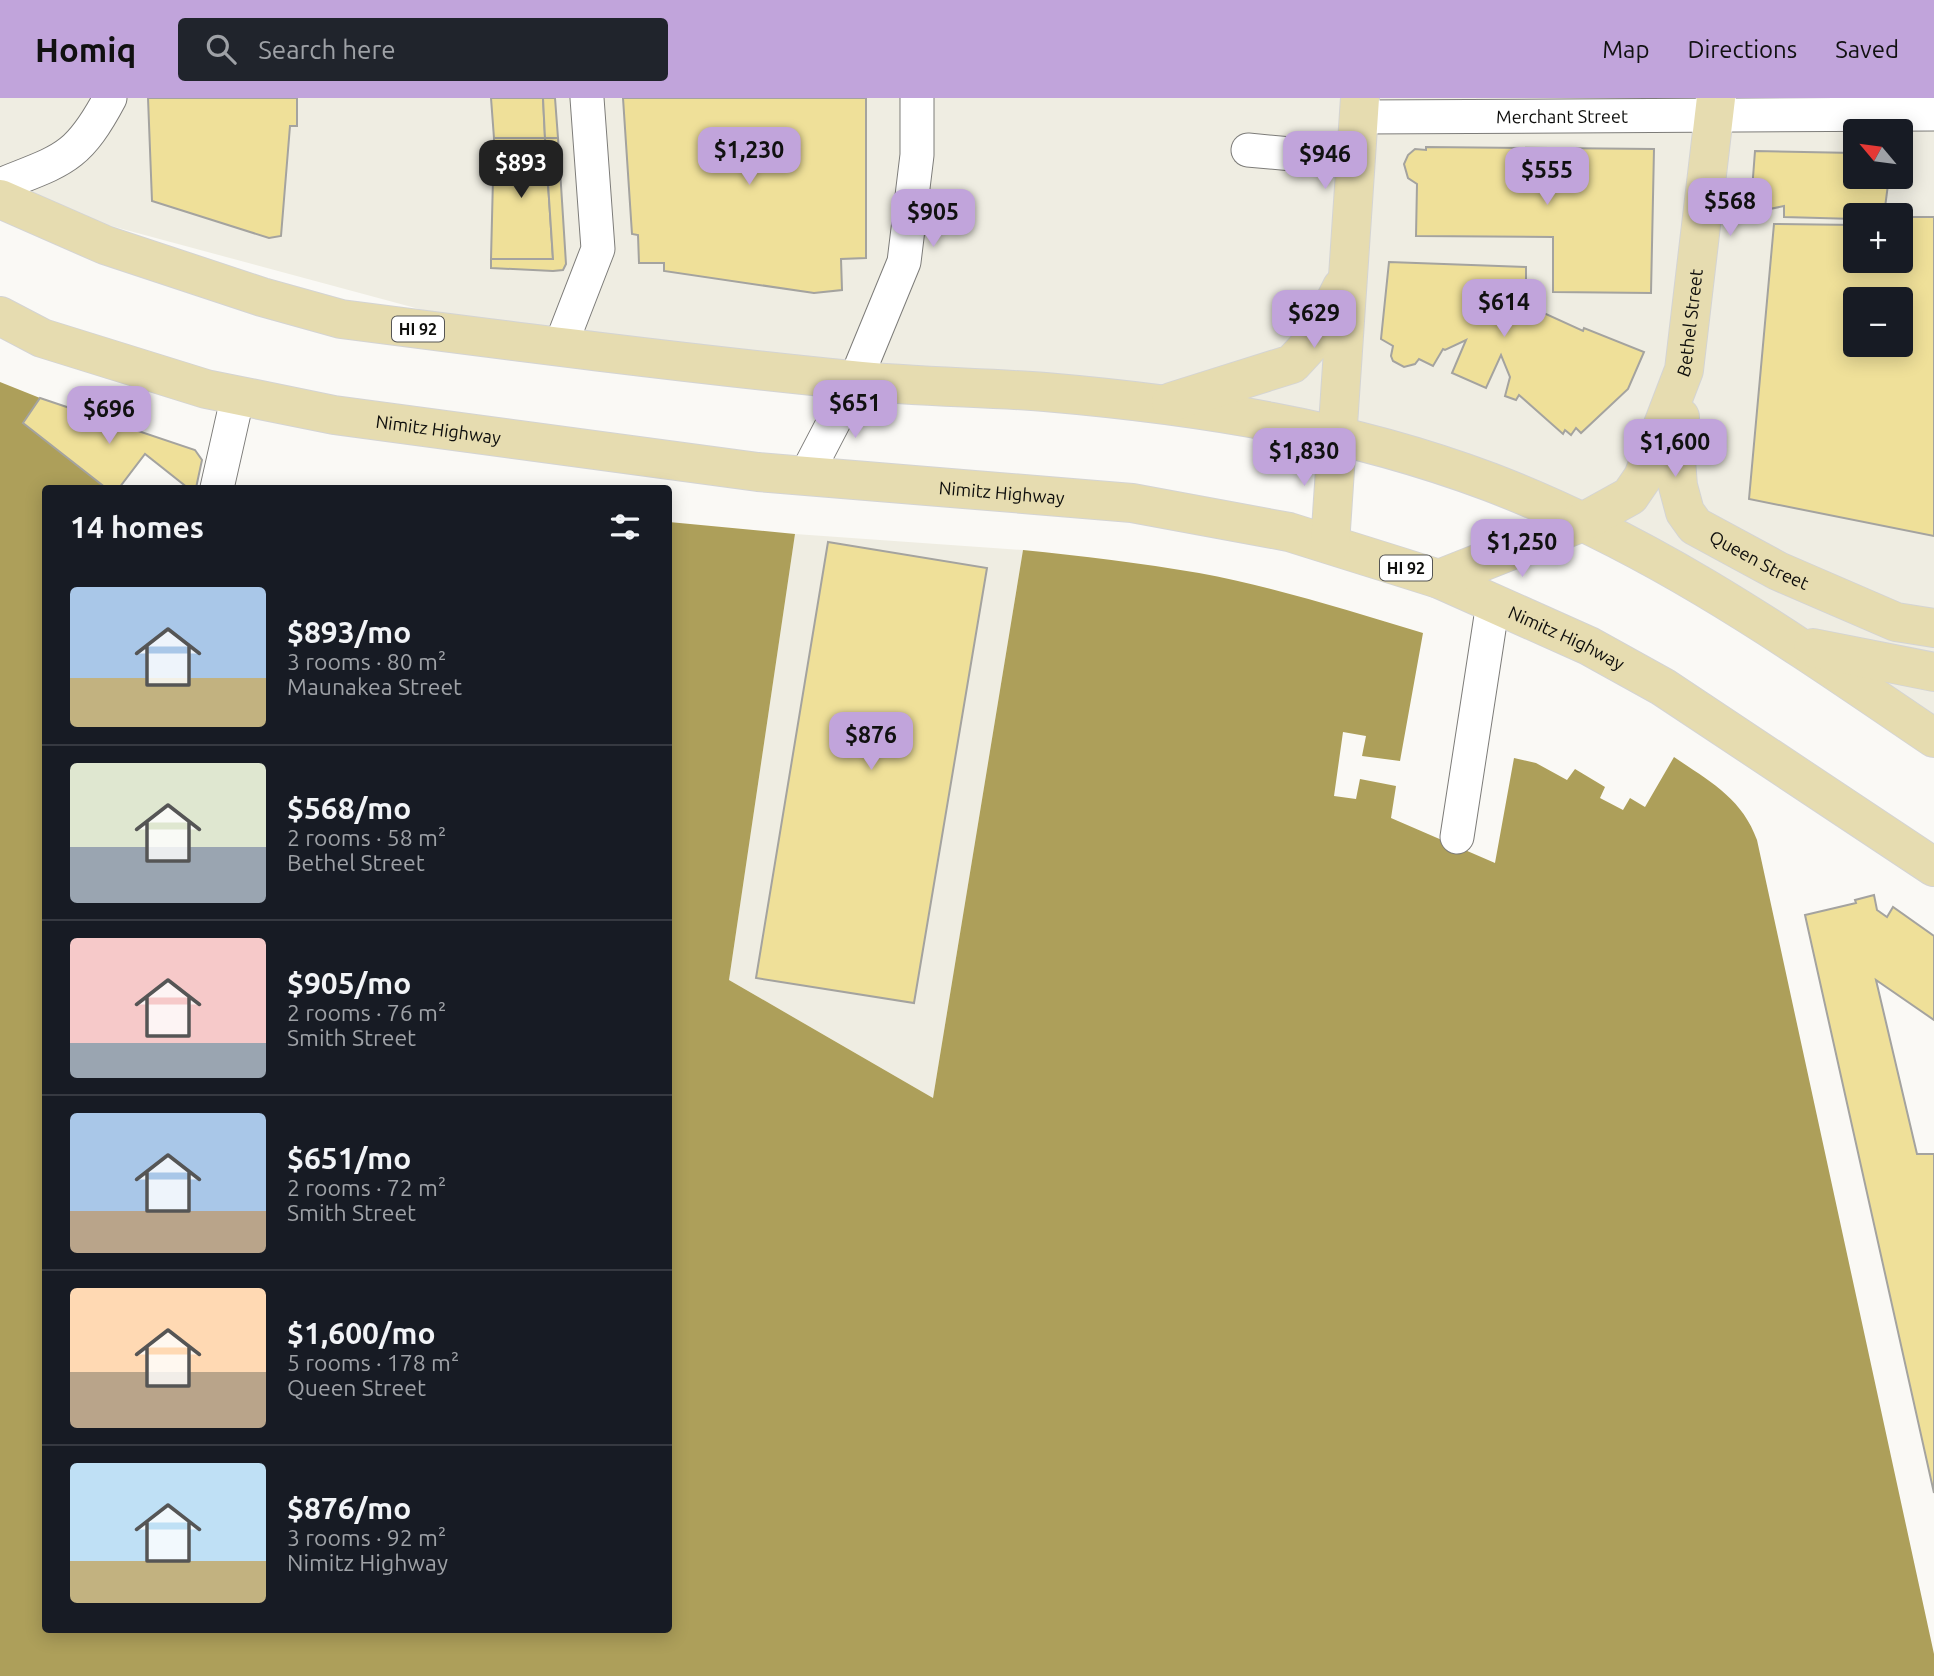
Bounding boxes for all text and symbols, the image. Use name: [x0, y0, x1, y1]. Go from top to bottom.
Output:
search box: [178, 18, 668, 81]
icon: search: [202, 30, 240, 68]
text: Homiq: [35, 31, 136, 68]
text: Search here: [258, 35, 396, 64]
text: Map: [1602, 36, 1649, 63]
text: Directions: [1687, 36, 1797, 63]
text: Saved: [1835, 36, 1899, 63]
street label: Merchant Street: [1496, 106, 1628, 126]
north arrow: [1843, 119, 1913, 189]
map controls: [1843, 119, 1913, 357]
pin: $1,230: [692, 127, 806, 187]
pin: $946: [1284, 132, 1366, 191]
text: $1,230: [714, 137, 784, 162]
pin: $893: [480, 140, 562, 200]
text: $946: [1299, 141, 1351, 166]
pin: $555: [1506, 148, 1588, 207]
text: $893: [495, 150, 547, 175]
text: $555: [1521, 157, 1573, 182]
pin: $568: [1689, 178, 1771, 238]
text: $568: [1704, 188, 1756, 213]
pin: $905: [892, 190, 974, 249]
text: $905: [907, 199, 959, 224]
button: +: [1843, 203, 1913, 273]
street label: Bethel Street: [1672, 268, 1706, 379]
pin: $614: [1463, 280, 1545, 339]
button: −: [1843, 287, 1913, 357]
text: $614: [1478, 289, 1530, 314]
pin: $629: [1273, 290, 1355, 350]
text: $629: [1288, 300, 1340, 325]
road number: HI 92: [392, 316, 444, 342]
pin: $651: [814, 380, 896, 440]
pin: $696: [68, 386, 150, 446]
text: $651: [829, 390, 881, 415]
text: $696: [83, 396, 135, 421]
street label: Nimitz Highway: [374, 411, 502, 447]
pin: $1,600: [1618, 420, 1732, 479]
pin: $1,830: [1247, 428, 1361, 488]
text: $1,600: [1640, 429, 1710, 454]
text: $1,830: [1269, 438, 1339, 463]
street label: Nimitz Highway: [938, 477, 1066, 507]
icon: filters: [606, 508, 644, 546]
text: 14 homes: [70, 510, 204, 544]
pin: $1,250: [1465, 519, 1579, 579]
street label: Queen Street: [1706, 526, 1812, 593]
text: $1,250: [1487, 529, 1557, 554]
road number: HI 92: [1380, 555, 1432, 580]
street label: Nimitz Highway: [1505, 601, 1628, 674]
icon: home: [126, 615, 210, 699]
text: $893/mo: [287, 615, 411, 649]
text: 3 rooms · 80 m²: [287, 649, 446, 674]
text: Maunakea Street: [287, 674, 462, 699]
pin: $876: [830, 712, 912, 772]
text: $876: [845, 722, 897, 747]
icon: home: [126, 791, 210, 875]
text: $568/mo: [287, 791, 411, 825]
text: 2 rooms · 58 m²: [287, 825, 446, 850]
text: Bethel Street: [287, 850, 425, 875]
icon: home: [126, 966, 210, 1050]
text: $905/mo: [287, 966, 411, 1000]
text: 2 rooms · 76 m²: [287, 1000, 446, 1025]
text: Smith Street: [287, 1025, 416, 1050]
icon: home: [126, 1141, 210, 1225]
text: $651/mo: [287, 1141, 411, 1175]
text: 2 rooms · 72 m²: [287, 1175, 446, 1200]
text: Smith Street: [287, 1200, 416, 1225]
icon: home: [126, 1316, 210, 1400]
text: $1,600/mo: [287, 1316, 436, 1350]
text: 5 rooms · 178 m²: [287, 1350, 459, 1375]
text: Queen Street: [287, 1375, 426, 1400]
icon: home: [126, 1491, 210, 1575]
text: $876/mo: [287, 1491, 411, 1525]
text: 3 rooms · 92 m²: [287, 1525, 446, 1550]
text: Nimitz Highway: [287, 1550, 448, 1575]

